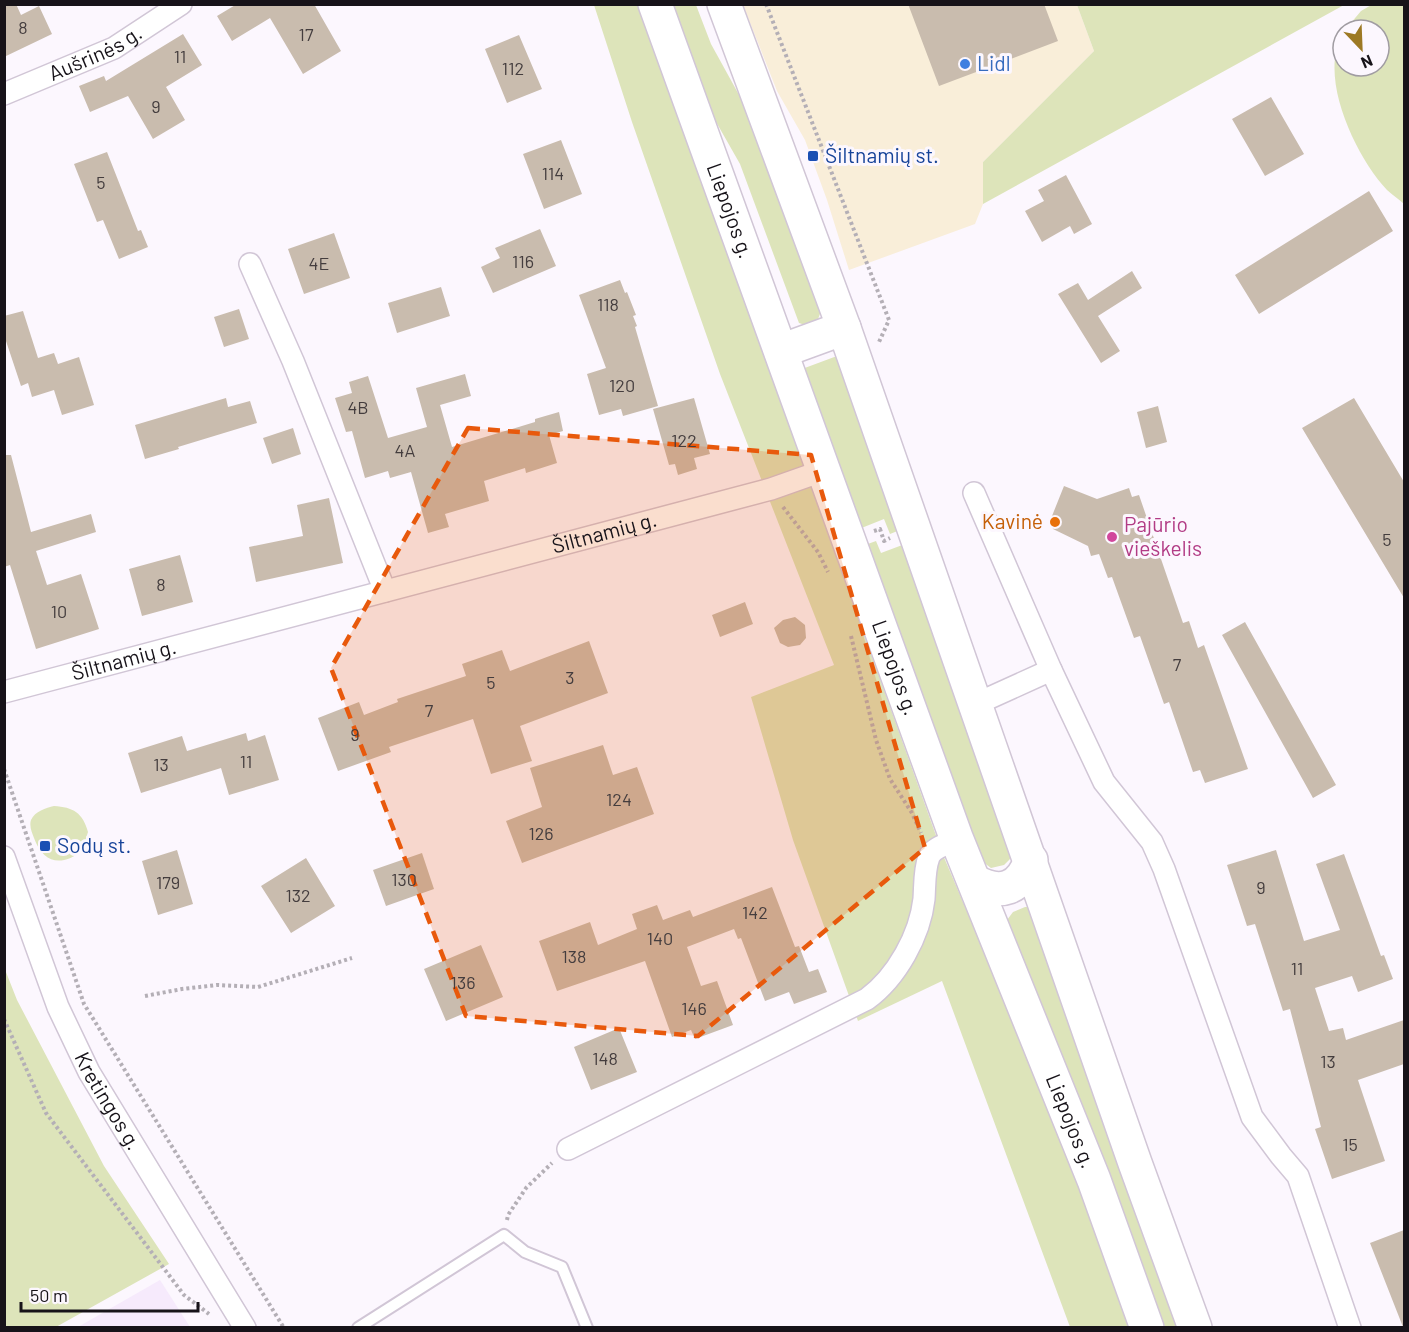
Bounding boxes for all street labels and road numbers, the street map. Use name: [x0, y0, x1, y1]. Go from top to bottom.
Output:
street label: Aušrinės g.: [44, 19, 146, 85]
street label: Liepojos g.: [703, 159, 760, 261]
street label: Šiltnamių g.: [549, 506, 659, 558]
street label: Liepojos g.: [868, 616, 925, 718]
street label: Šiltnamių g.: [68, 633, 179, 685]
street label: Kretingos g.: [70, 1048, 148, 1154]
street label: Liepojos g.: [1042, 1070, 1102, 1171]

